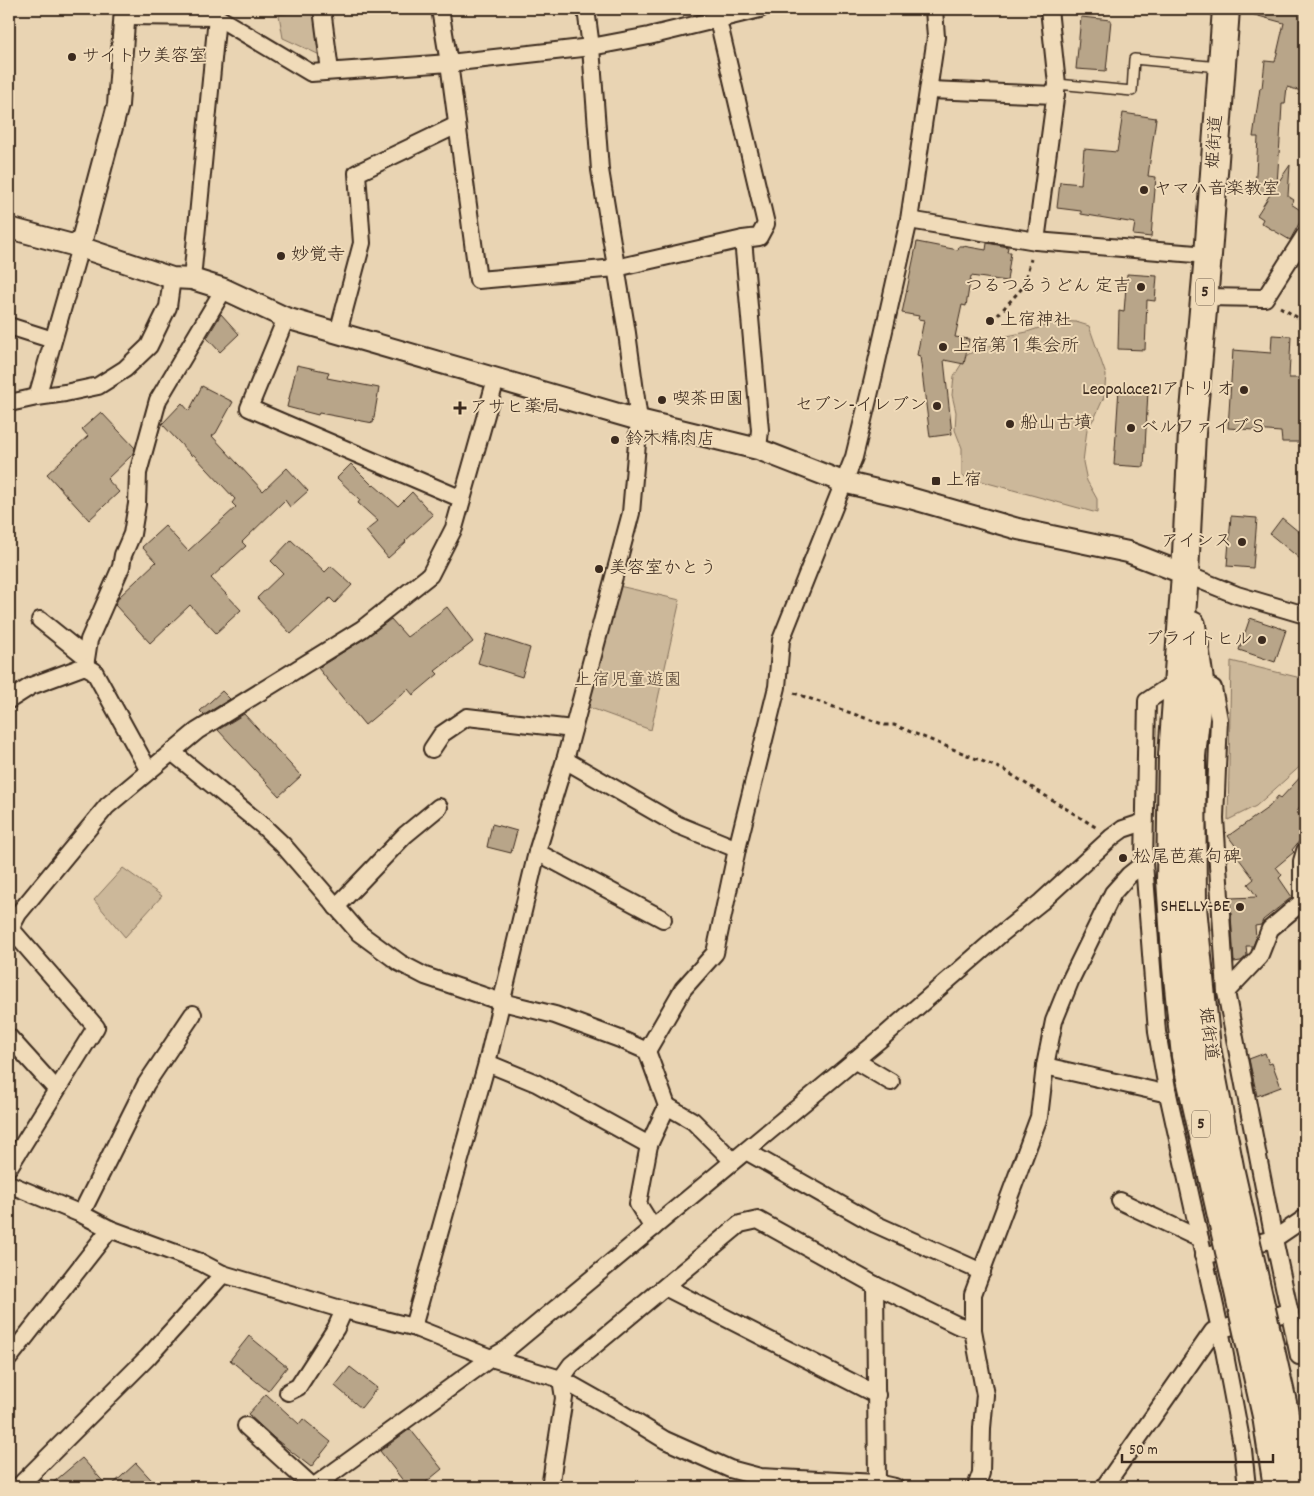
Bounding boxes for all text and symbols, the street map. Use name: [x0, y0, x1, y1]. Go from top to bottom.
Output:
place label: サイトウ美容室: [82, 45, 207, 70]
marker: サイトウ美容室: [66, 51, 78, 63]
street label: 姫街道: [1202, 114, 1230, 170]
place label: ヤマハ音楽教室: [1154, 178, 1280, 203]
marker: ヤマハ音楽教室: [1138, 184, 1150, 196]
place label: 妙覚寺: [291, 244, 345, 269]
marker: 妙覚寺: [275, 250, 287, 262]
place label: つるつるうどん 定吉: [965, 275, 1131, 300]
road number: 5: [1196, 278, 1214, 306]
marker: つるつるうどん 定吉: [1135, 281, 1147, 293]
place label: 上宿神社: [1000, 309, 1072, 334]
marker: 上宿神社: [984, 315, 996, 327]
place label: 上宿第１集会所: [953, 335, 1079, 360]
marker: 上宿第１集会所: [937, 341, 949, 353]
place label: Leopalace21アトリオ: [1082, 378, 1234, 403]
marker: Leopalace21アトリオ: [1238, 384, 1250, 396]
place label: 喫茶田園: [672, 388, 744, 413]
marker: 喫茶田園: [656, 394, 668, 406]
place label: セブン-イレブン: [795, 394, 927, 419]
place label: アサヒ薬局: [470, 396, 560, 421]
marker: セブン-イレブン: [931, 400, 943, 412]
marker: アサヒ薬局: [454, 402, 466, 414]
place label: 船山古墳: [1020, 412, 1092, 437]
place label: ベルファイブＳ: [1141, 416, 1267, 441]
marker: 船山古墳: [1004, 418, 1016, 430]
marker: ベルファイブＳ: [1125, 422, 1137, 434]
place label: 鈴木精肉店: [625, 428, 715, 453]
marker: 鈴木精肉店: [609, 434, 621, 446]
place label: 上宿: [946, 469, 982, 494]
marker: 上宿: [930, 475, 942, 487]
place label: アインス: [1161, 530, 1232, 555]
marker: アインス: [1236, 536, 1248, 548]
place label: 美容室かとう: [609, 557, 717, 582]
marker: 美容室かとう: [593, 563, 605, 575]
place label: ブライトヒル: [1145, 628, 1252, 653]
marker: ブライトヒル: [1256, 634, 1268, 646]
park label: 上宿児童遊園: [574, 669, 682, 694]
place label: 松尾芭蕉句碑: [1133, 846, 1241, 871]
marker: 松尾芭蕉句碑: [1117, 852, 1129, 864]
place label: SHELLY-BE: [1161, 895, 1230, 920]
marker: SHELLY-BE: [1234, 901, 1246, 913]
street label: 姫街道: [1191, 1006, 1223, 1062]
road number: 5: [1192, 1110, 1210, 1138]
scale bar: [1122, 1431, 1273, 1463]
text: 50 m: [1129, 1440, 1158, 1462]

